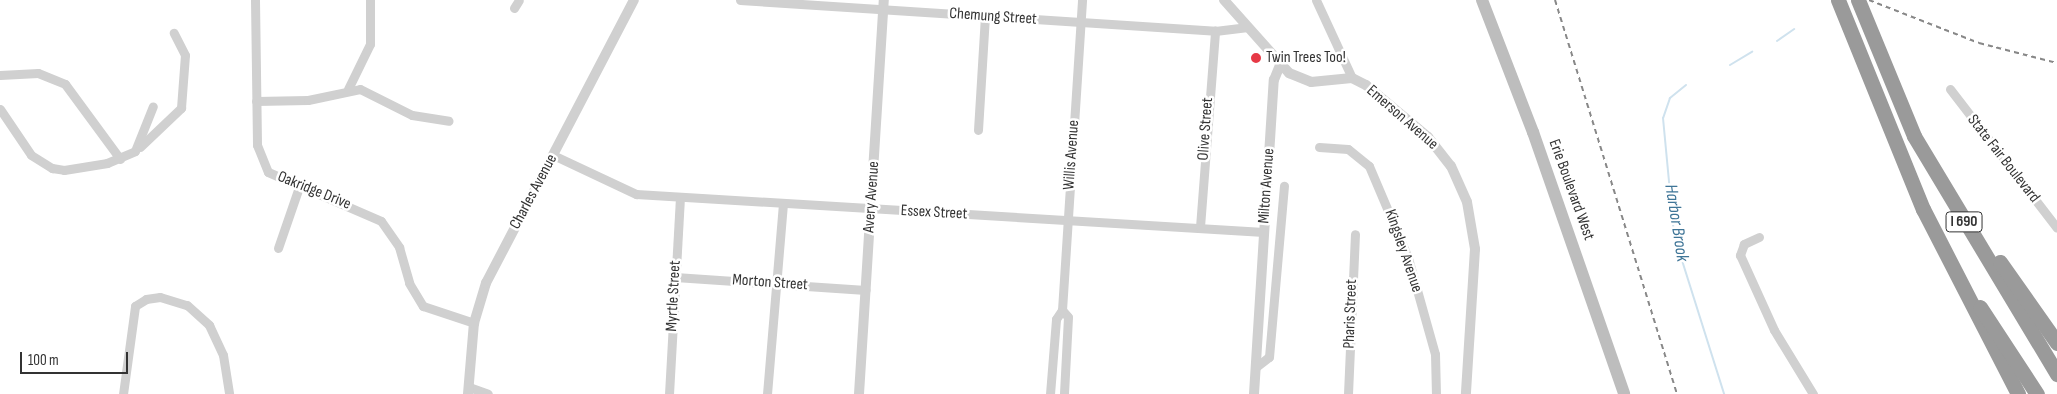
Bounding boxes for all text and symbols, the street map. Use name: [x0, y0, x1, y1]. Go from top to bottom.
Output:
street label: Chemung Street: [949, 4, 1037, 30]
place label: Twin Trees Too!: [1266, 48, 1346, 68]
marker: Twin Trees Too!: [1250, 52, 1262, 64]
street label: Emerson Avenue: [1362, 82, 1442, 154]
street label: Olive Street: [1194, 97, 1218, 161]
street label: State Fair Boulevard: [1963, 111, 2043, 207]
street label: Willis Avenue: [1060, 119, 1084, 191]
street label: Erie Boulevard West: [1544, 137, 1598, 243]
street label: Milton Avenue: [1255, 148, 1279, 224]
street label: Charles Avenue: [506, 151, 562, 233]
street label: Avery Avenue: [860, 161, 884, 233]
street label: Oakridge Drive: [274, 168, 354, 214]
water label: Harbor Brook: [1659, 183, 1693, 263]
street label: Essex Street: [900, 202, 968, 224]
street label: Kingsley Avenue: [1380, 207, 1426, 295]
road number: I 690: [1945, 210, 1983, 234]
street label: Myrtle Street: [663, 260, 685, 332]
street label: Morton Street: [732, 271, 808, 295]
street label: Pharis Street: [1340, 279, 1362, 349]
scale bar: [22, 342, 130, 374]
text: 100 m: [28, 351, 59, 370]

